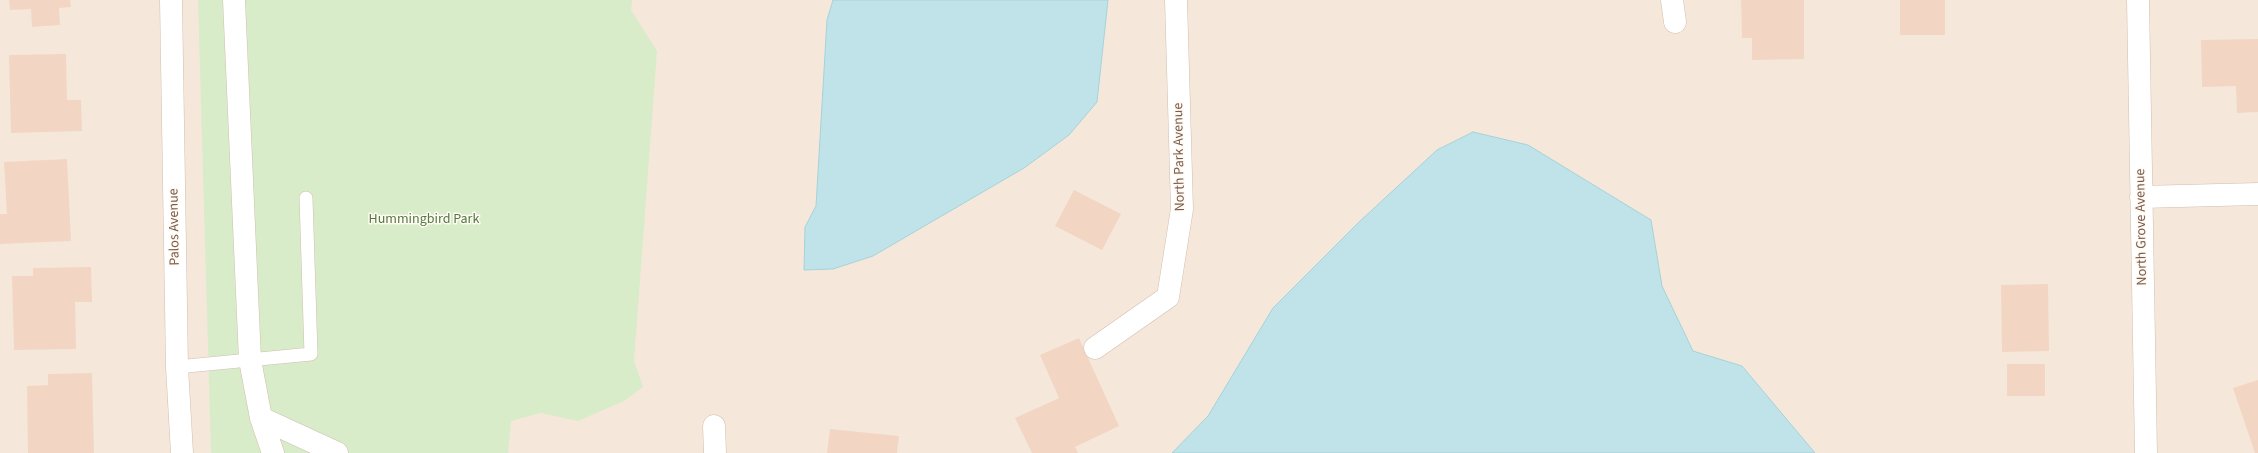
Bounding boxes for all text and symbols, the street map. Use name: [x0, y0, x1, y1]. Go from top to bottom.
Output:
street label: North Park Avenue: [1171, 102, 1189, 212]
street label: North Grove Avenue: [2133, 168, 2151, 286]
street label: Palos Avenue: [166, 188, 184, 266]
park label: Hummingbird Park: [369, 212, 479, 228]

